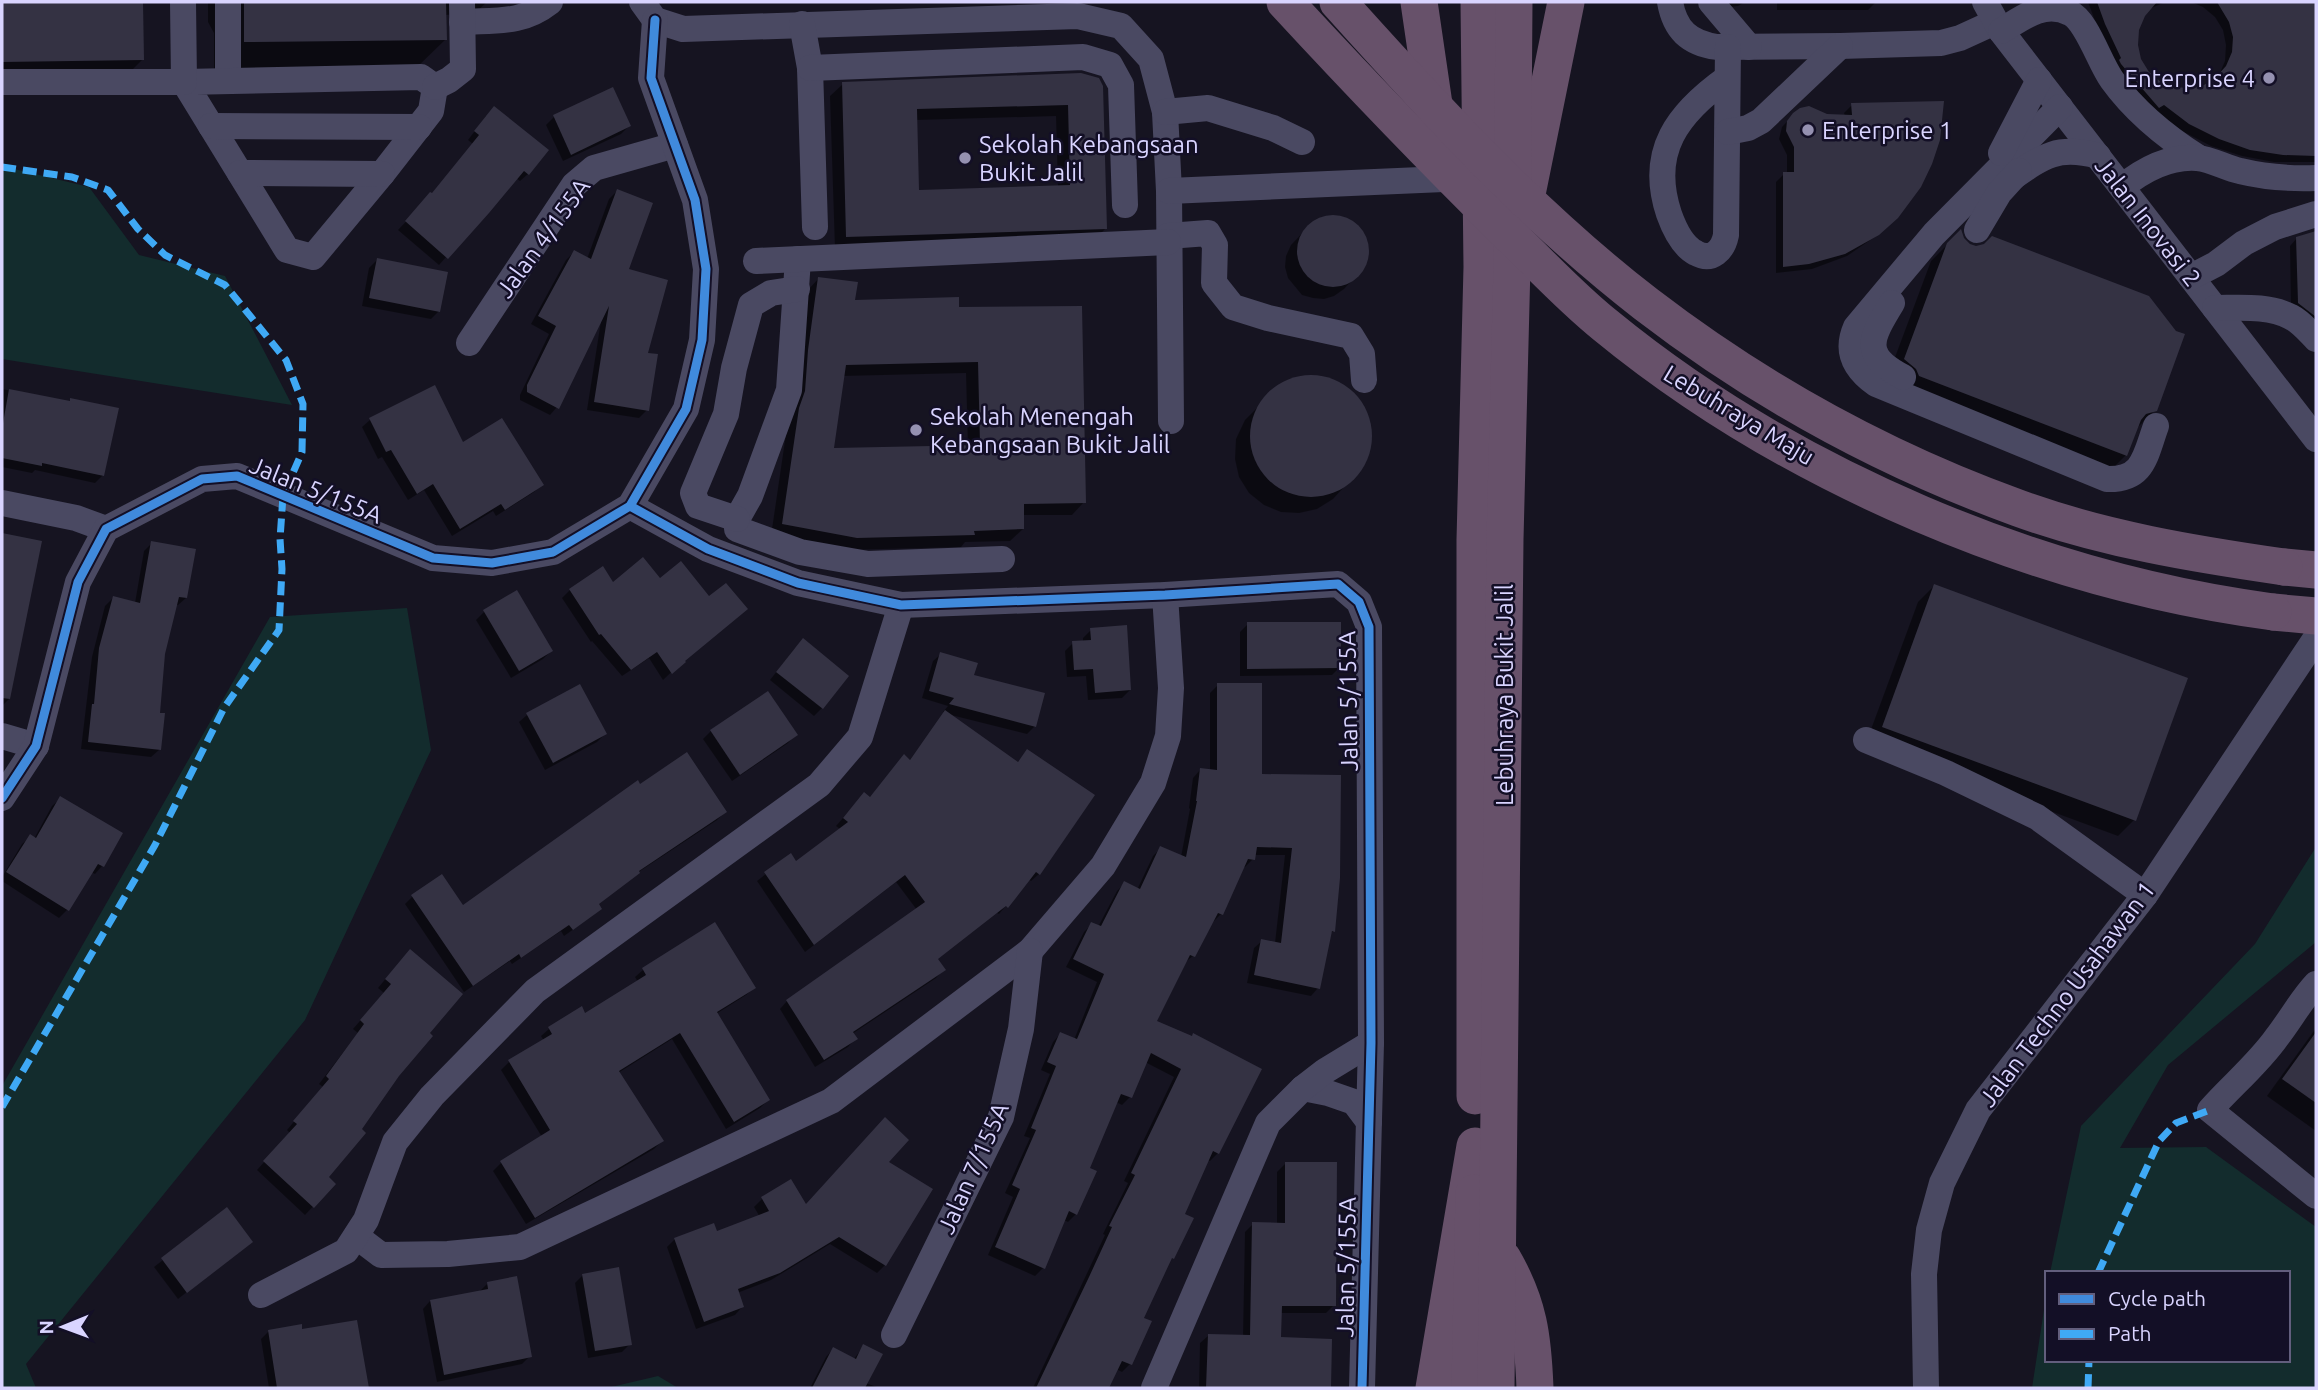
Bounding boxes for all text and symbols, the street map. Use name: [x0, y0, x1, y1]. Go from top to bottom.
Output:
place label: Enterprise 4: [2124, 65, 2255, 92]
marker: Enterprise 4: [2261, 70, 2277, 86]
place label: Enterprise 1: [1822, 117, 1953, 144]
marker: Enterprise 1: [1800, 122, 1816, 138]
place label: Sekolah Kebangsaan Bukit Jalil: [979, 131, 1199, 186]
marker: Sekolah Kebangsaan Bukit Jalil: [957, 150, 973, 166]
street label: Jalan Inovasi 2: [2090, 153, 2206, 291]
street label: Jalan 4/155A: [491, 173, 595, 303]
street label: Lebuhraya Maju: [1659, 360, 1819, 470]
place label: Sekolah Menengah Kebangsaan Bukit Jalil: [930, 403, 1170, 458]
marker: Sekolah Menengah Kebangsaan Bukit Jalil: [908, 422, 924, 438]
street label: Jalan 5/155A: [246, 451, 387, 529]
street label: Lebuhraya Bukit Jalil: [1491, 584, 1518, 806]
street label: Jalan 5/155A: [1333, 630, 1363, 772]
street label: Jalan Techno Usahawan 1: [1974, 876, 2160, 1112]
street label: Jalan 7/155A: [932, 1098, 1014, 1238]
street label: Jalan 5/155A: [1331, 1196, 1361, 1338]
legend: [2045, 1271, 2290, 1362]
text: Cycle path: [2108, 1286, 2206, 1310]
north arrow: [28, 1292, 98, 1362]
text: N: [35, 1320, 57, 1335]
text: Path: [2108, 1321, 2151, 1345]

